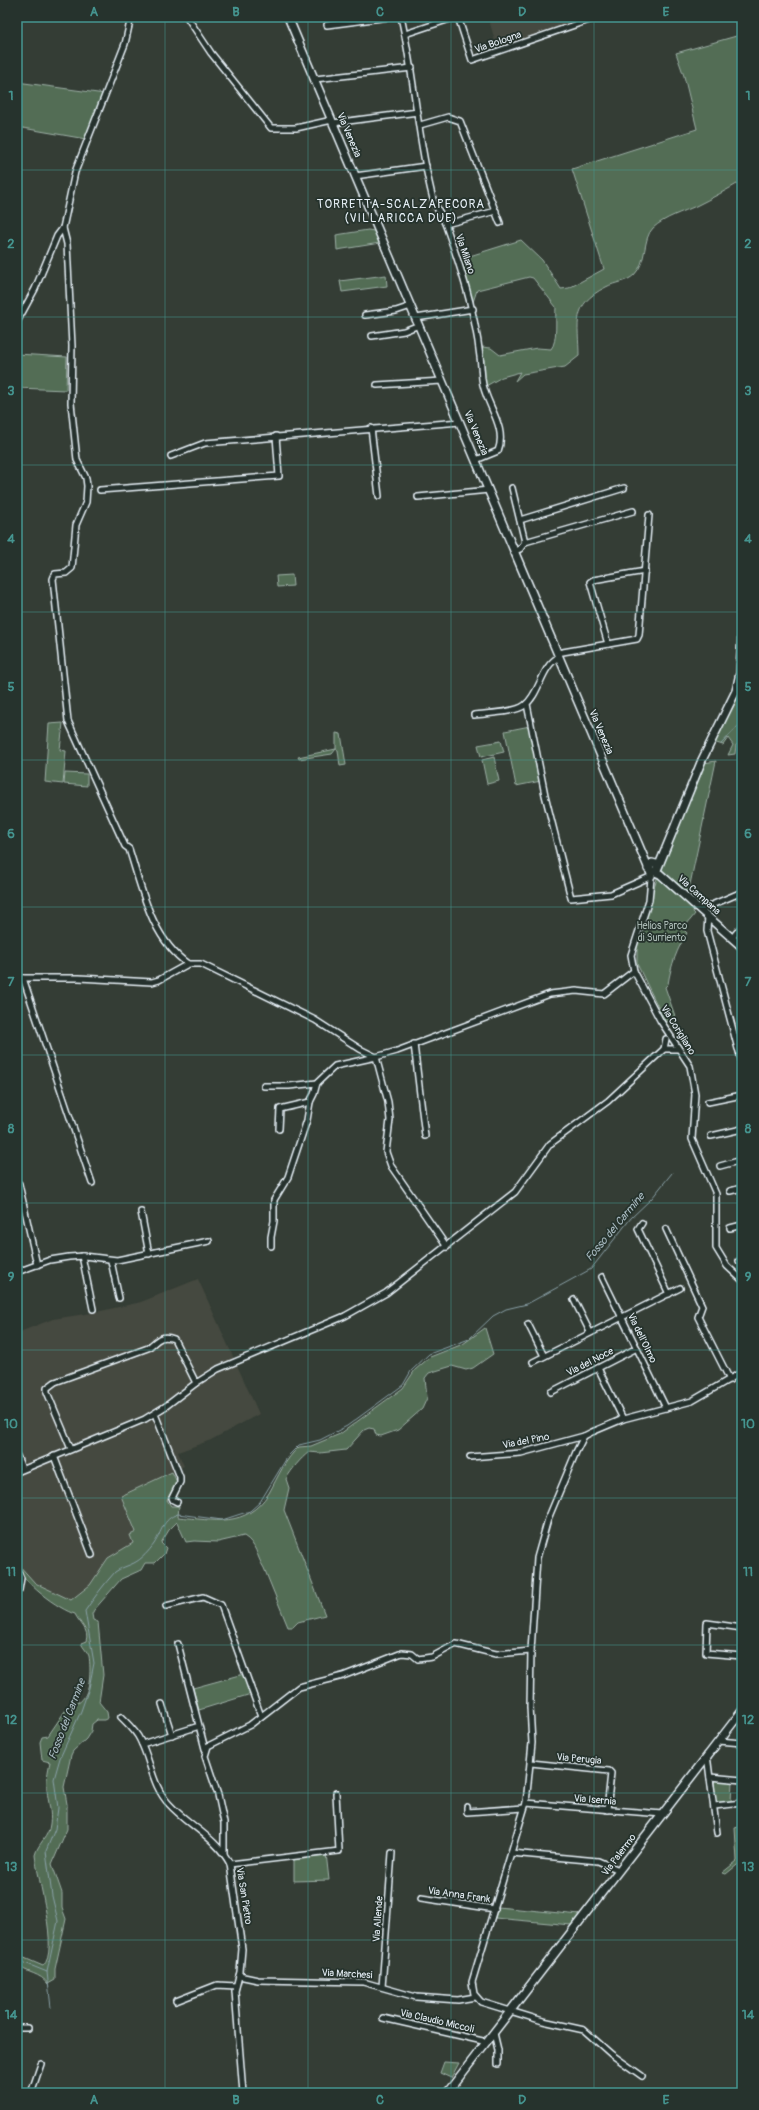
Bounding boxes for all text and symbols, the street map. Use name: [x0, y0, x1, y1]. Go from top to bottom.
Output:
text: A: [90, 4, 99, 20]
text: B: [232, 4, 240, 20]
text: C: [376, 4, 384, 20]
text: D: [518, 4, 526, 20]
text: E: [663, 4, 670, 20]
street label: Via Bologna: [473, 28, 523, 56]
text: 1: [8, 88, 14, 104]
text: 1: [745, 88, 751, 104]
street label: Via Venezia: [334, 111, 364, 160]
district label: TORRETTA-SCALZAPECORA (VILLARICCA DUE): [317, 197, 485, 226]
street label: Via Milano: [453, 232, 478, 276]
text: 2: [7, 236, 15, 252]
text: 2: [744, 236, 752, 252]
text: 3: [7, 383, 15, 399]
text: 3: [744, 383, 752, 399]
street label: Via Venezia: [461, 409, 491, 458]
text: 4: [7, 531, 15, 547]
text: 4: [744, 531, 752, 547]
text: 5: [7, 679, 15, 695]
text: 5: [744, 679, 752, 695]
street label: Via Venezia: [586, 708, 616, 757]
text: 6: [7, 826, 15, 842]
text: 6: [744, 826, 752, 842]
street label: Via Campana: [675, 873, 723, 918]
park label: Helios Parco di Surriento: [637, 920, 688, 944]
text: 7: [8, 974, 15, 990]
text: 7: [745, 974, 752, 990]
street label: Via Corigliano: [658, 1003, 698, 1058]
text: 8: [8, 1121, 15, 1137]
text: 8: [745, 1121, 752, 1137]
water label: Fosso del Carmine: [583, 1189, 648, 1264]
text: 9: [8, 1269, 15, 1285]
text: 9: [745, 1269, 752, 1285]
street label: Via dell'Olmo: [625, 1311, 660, 1366]
street label: Via del Noce: [564, 1345, 616, 1379]
text: 10: [4, 1416, 18, 1432]
text: 10: [741, 1416, 755, 1432]
street label: Via del Pino: [502, 1430, 551, 1451]
text: 11: [6, 1564, 16, 1580]
text: 11: [743, 1564, 753, 1580]
water label: Fosso del Carmine: [46, 1675, 89, 1761]
text: 12: [5, 1712, 17, 1728]
text: 12: [742, 1712, 754, 1728]
street label: Via Perugia: [556, 1751, 602, 1767]
street label: Via Isernia: [573, 1792, 617, 1808]
street label: Via Palermo: [599, 1831, 639, 1878]
text: 13: [5, 1859, 17, 1875]
text: 13: [742, 1859, 754, 1875]
street label: Via San Pietro: [234, 1867, 255, 1926]
street label: Via Anna Frank: [427, 1885, 492, 1905]
street label: Via Allende: [370, 1895, 386, 1942]
street label: Via Marchesi: [321, 1967, 373, 1981]
text: 14: [5, 2007, 18, 2023]
street label: Via Claudio Miccoli: [399, 2007, 475, 2035]
text: 14: [742, 2007, 755, 2023]
text: A: [90, 2092, 99, 2108]
text: B: [232, 2092, 240, 2108]
text: C: [376, 2092, 384, 2108]
text: D: [518, 2092, 526, 2108]
text: E: [663, 2092, 670, 2108]

